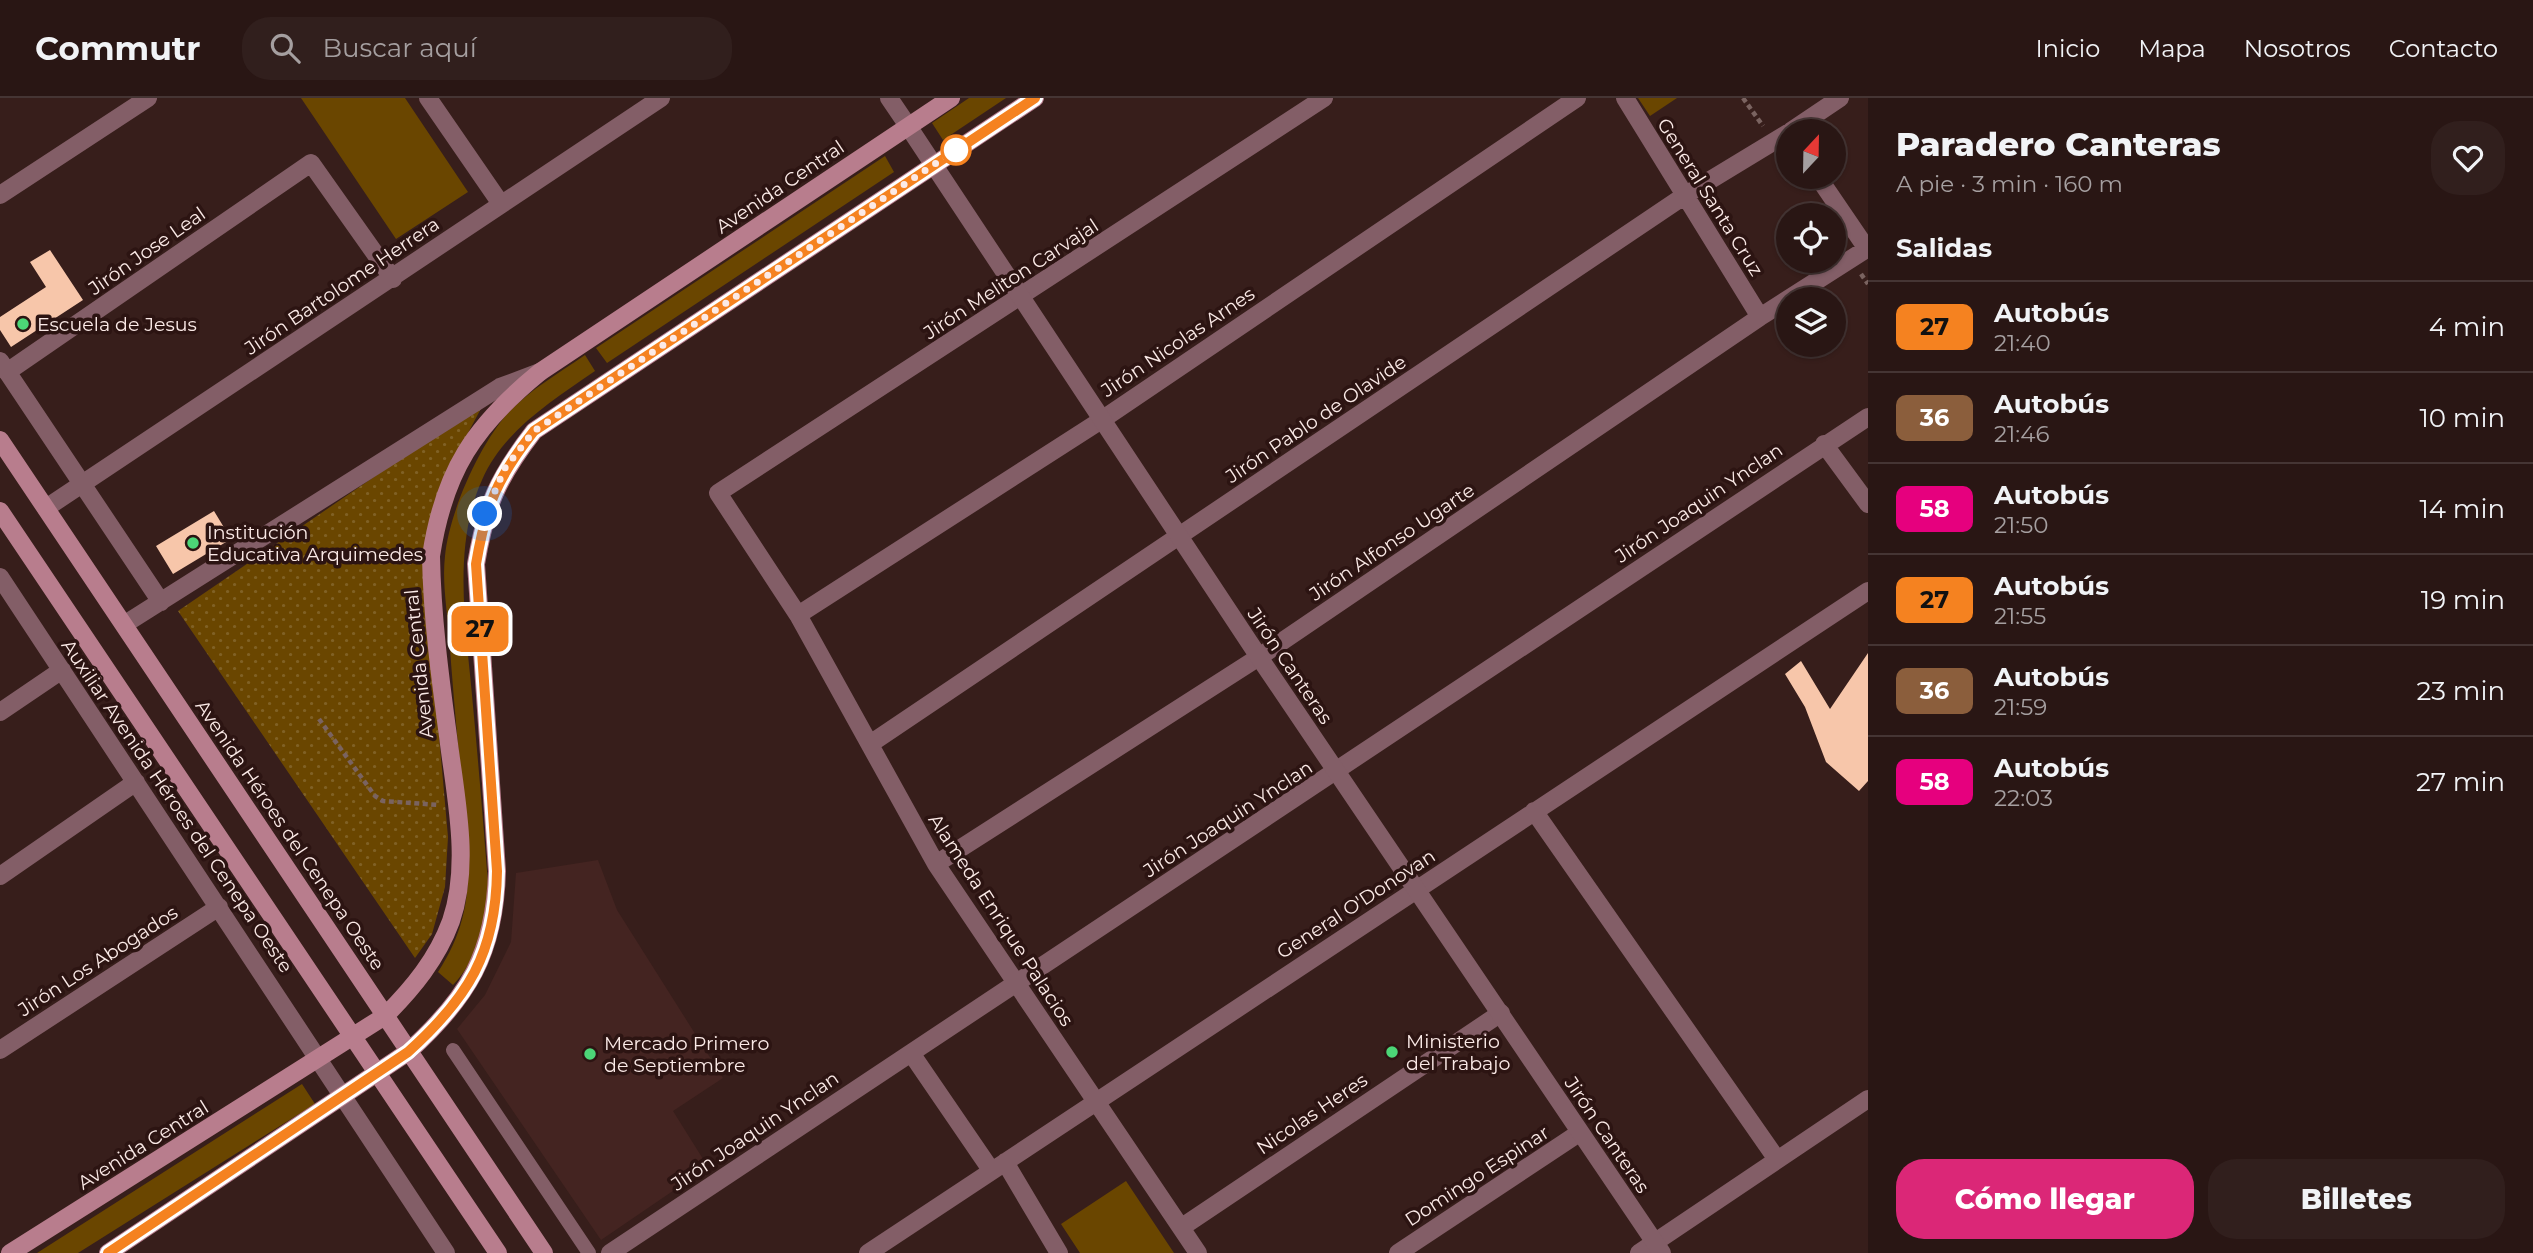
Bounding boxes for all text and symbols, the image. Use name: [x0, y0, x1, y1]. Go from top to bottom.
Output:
search box: [242, 17, 732, 80]
text: Commutr: [35, 28, 200, 68]
icon: search: [266, 29, 304, 67]
text: Buscar aquí: [322, 32, 477, 64]
text: Inicio: [2035, 34, 2100, 63]
text: Mapa: [2138, 34, 2206, 63]
text: Nosotros: [2244, 34, 2351, 63]
text: Contacto: [2389, 34, 2498, 63]
street label: General Santa Cruz: [1652, 114, 1768, 280]
north arrow: [1776, 119, 1846, 189]
map controls: [1776, 119, 1846, 357]
button: heart: [2431, 121, 2505, 195]
text: Paradero Canteras: [1896, 124, 2221, 164]
unlabelled marker: [941, 135, 971, 165]
street label: Avenida Central: [711, 136, 849, 238]
text: A pie · 3 min · 160 m: [1896, 170, 2123, 198]
street label: Jirón Jose Leal: [83, 202, 210, 300]
button: locate: [1776, 203, 1846, 273]
street label: Jirón Bartolome Herrera: [240, 212, 444, 360]
street label: Jirón Meliton Carvajal: [919, 214, 1103, 345]
text: Salidas: [1896, 232, 1992, 264]
street label: Jirón Nicolas Arnes: [1096, 282, 1259, 402]
button: layers: [1776, 287, 1846, 357]
text: Autobús: [1994, 297, 2109, 329]
text: 4 min: [2429, 311, 2505, 343]
text: 27: [1920, 312, 1949, 341]
place label: Escuela de Jesus: [37, 313, 197, 336]
marker: Escuela de Jesus: [15, 316, 31, 332]
text: 21:40: [1994, 329, 2051, 357]
street label: Jirón Pablo de Olavide: [1221, 350, 1410, 488]
text: Autobús: [1994, 388, 2109, 420]
text: 10 min: [2419, 402, 2505, 434]
text: 36: [1920, 403, 1949, 432]
text: 21:46: [1994, 420, 2049, 448]
street label: Jirón Joaquin Ynclan: [1610, 438, 1787, 568]
street label: Jirón Alfonso Ugarte: [1304, 478, 1479, 606]
text: Autobús: [1994, 479, 2109, 511]
text: 14 min: [2419, 493, 2505, 525]
text: 58: [1919, 494, 1950, 523]
your location: [467, 496, 502, 531]
text: 21:50: [1994, 511, 2049, 539]
place label: Institución Educativa Arquimedes: [207, 521, 423, 566]
marker: Institución Educativa Arquimedes: [185, 535, 201, 551]
text: Autobús: [1994, 570, 2109, 602]
text: 19 min: [2421, 584, 2505, 616]
text: 27: [1920, 585, 1949, 614]
street label: Avenida Central: [400, 588, 438, 740]
text: 21:55: [1994, 602, 2046, 630]
street label: Jirón Canteras: [1242, 603, 1337, 729]
line badge: 27: [448, 606, 512, 652]
text: 27: [465, 614, 495, 643]
street label: Auxiliar Avenida Héroes del Cenepa Oeste: [57, 635, 297, 977]
text: Autobús: [1994, 661, 2109, 693]
text: 23 min: [2417, 675, 2505, 707]
text: 36: [1920, 676, 1949, 705]
text: 21:59: [1994, 693, 2047, 721]
street label: Avenida Héroes del Cenepa Oeste: [191, 695, 389, 975]
text: Autobús: [1994, 752, 2109, 784]
street label: Jirón Joaquin Ynclan: [1138, 756, 1317, 883]
text: 27 min: [2416, 766, 2505, 798]
text: 58: [1919, 767, 1950, 796]
text: 22:03: [1994, 784, 2053, 812]
street label: Alameda Enrique Palacios: [924, 809, 1078, 1031]
street label: General O'Donovan: [1273, 844, 1439, 964]
street label: Jirón Los Abogados: [13, 901, 182, 1022]
place label: Ministerio del Trabajo: [1406, 1030, 1510, 1075]
place label: Mercado Primero de Septiembre: [604, 1032, 769, 1077]
marker: Ministerio del Trabajo: [1384, 1044, 1400, 1060]
marker: Mercado Primero de Septiembre: [582, 1046, 598, 1062]
street label: Jirón Joaquin Ynclan: [666, 1066, 843, 1196]
street label: Nicolas Heres: [1252, 1069, 1372, 1159]
street label: Jirón Canteras: [1559, 1072, 1654, 1198]
street label: Avenida Central: [73, 1096, 213, 1194]
street label: Domingo Espinar: [1401, 1121, 1553, 1231]
button: Cómo llegar: [1896, 1159, 2194, 1239]
button: Billetes: [2208, 1159, 2505, 1239]

